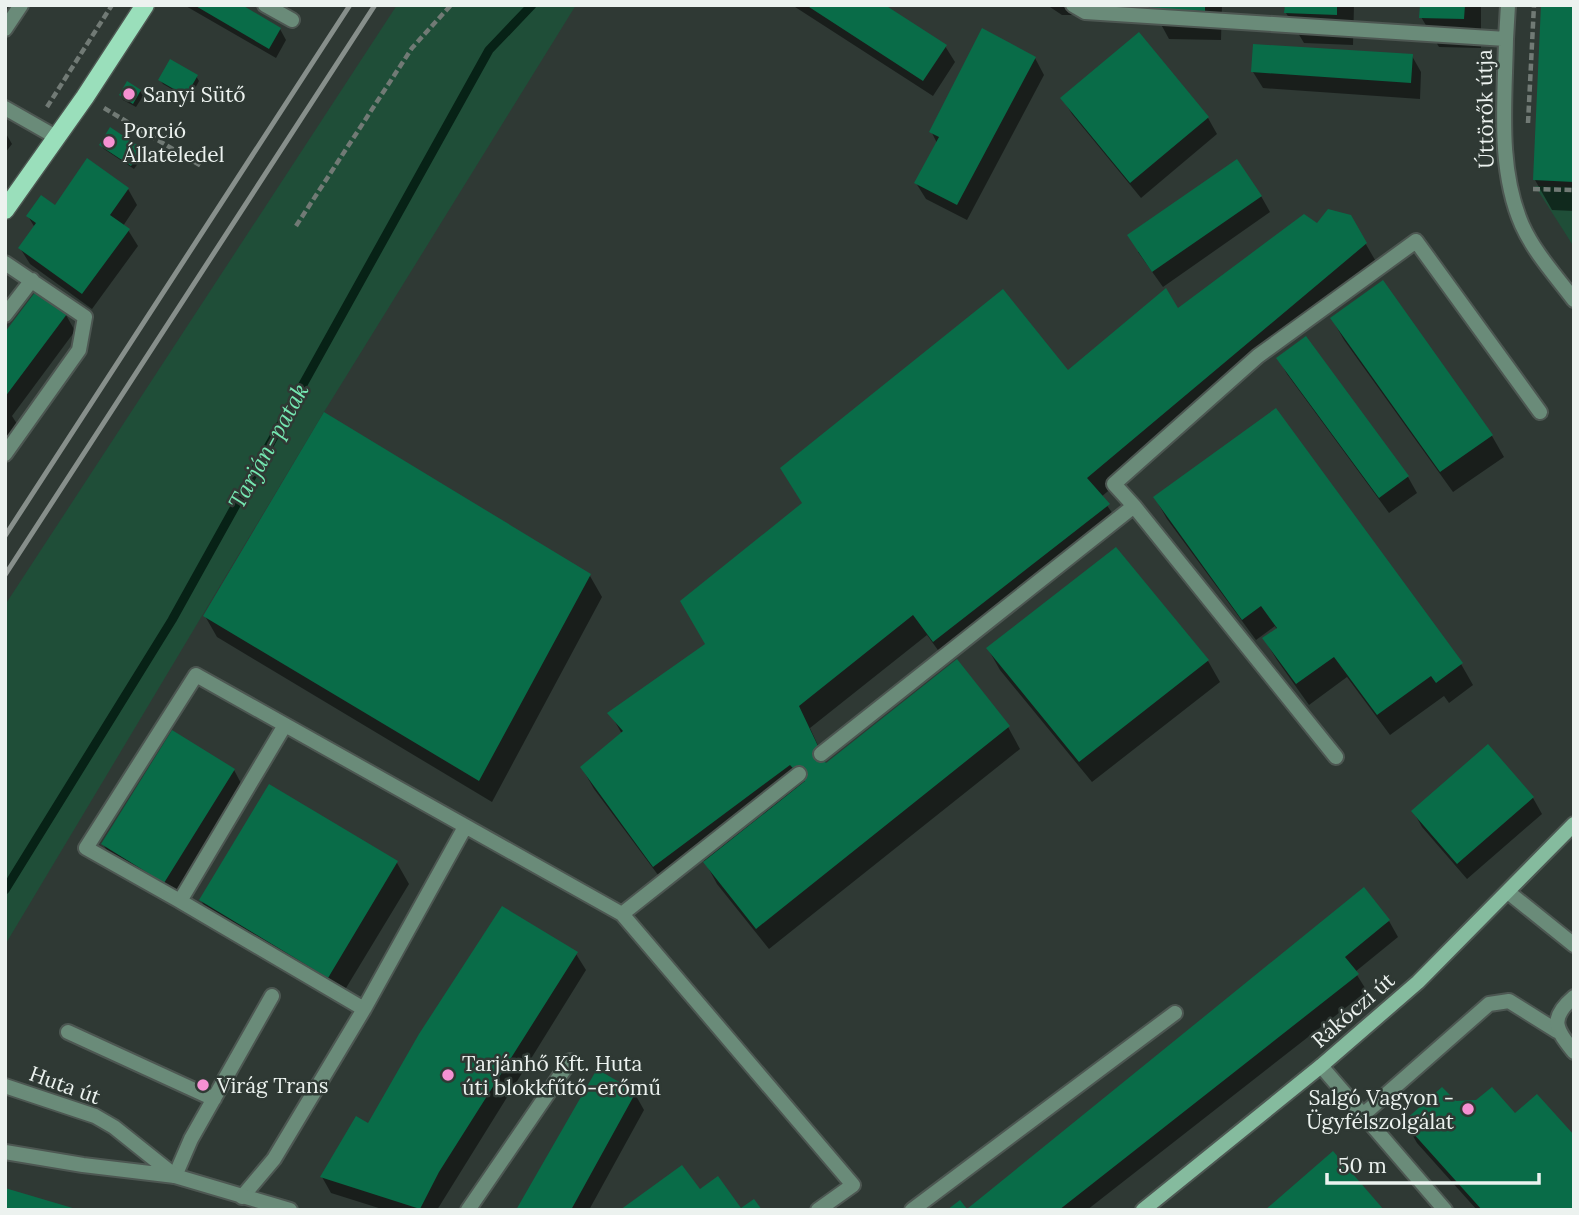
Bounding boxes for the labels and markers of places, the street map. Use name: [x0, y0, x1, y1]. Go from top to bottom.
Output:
place label: Sanyi Sütő: [143, 81, 246, 108]
marker: Sanyi Sütő: [121, 86, 137, 102]
place label: Porció Állateledel: [122, 117, 224, 168]
marker: Porció Állateledel: [101, 134, 117, 150]
place label: Tarjánhő Kft. Huta úti blokkfűtő-erőmű: [462, 1050, 661, 1101]
marker: Tarjánhő Kft. Huta úti blokkfűtő-erőmű: [440, 1067, 456, 1083]
place label: Virág Trans: [216, 1072, 329, 1099]
marker: Virág Trans: [195, 1077, 211, 1093]
place label: Salgó Vagyon - Ügyfélszolgálat: [1306, 1084, 1455, 1135]
marker: Salgó Vagyon - Ügyfélszolgálat: [1460, 1101, 1476, 1117]

